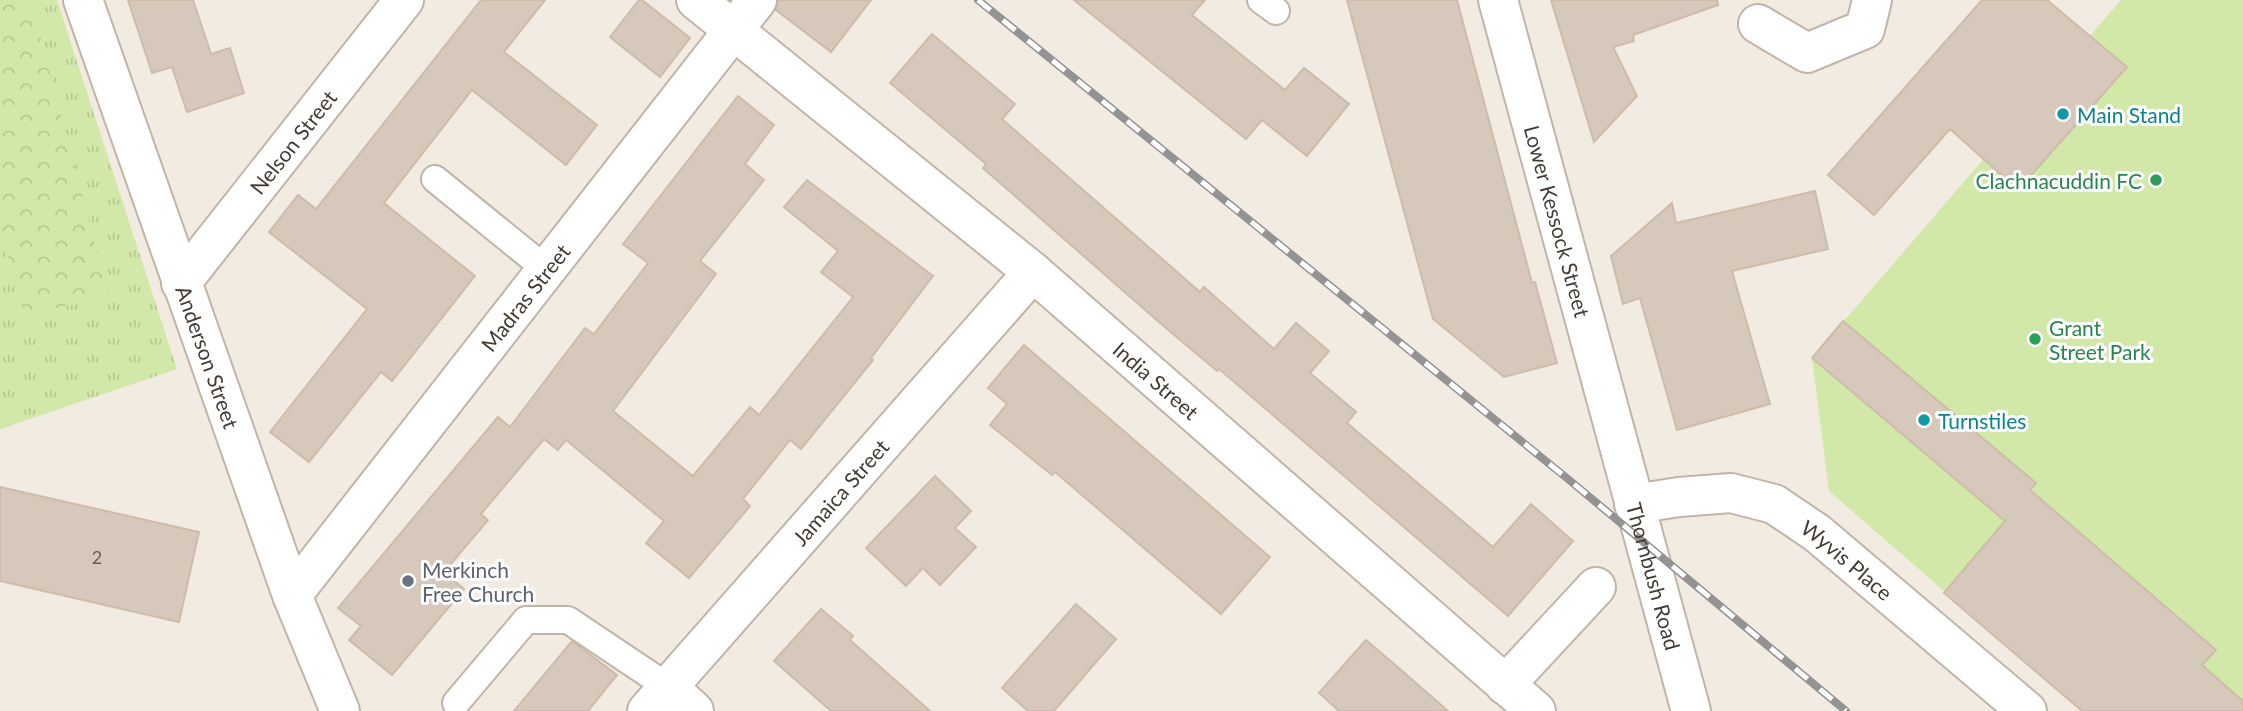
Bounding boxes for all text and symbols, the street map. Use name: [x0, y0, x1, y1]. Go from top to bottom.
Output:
street label: Nelson Street: [244, 84, 341, 199]
place label: Main Stand: [2077, 102, 2181, 127]
marker: Main Stand: [2055, 106, 2071, 122]
street label: Lower Kessock Street: [1520, 122, 1596, 320]
place label: Clachnacuddin FC: [1976, 168, 2142, 193]
marker: Clachnacuddin FC: [2148, 172, 2164, 188]
street label: Madras Street: [475, 238, 575, 356]
street label: Anderson Street: [172, 282, 245, 432]
place label: Grant Street Park: [2049, 315, 2151, 364]
marker: Grant Street Park: [2027, 331, 2043, 347]
street label: India Street: [1109, 336, 1205, 424]
place label: Turnstiles: [1938, 408, 2026, 433]
marker: Turnstiles: [1916, 412, 1932, 428]
street label: Jamaica Street: [787, 433, 893, 550]
street label: Thornbush Road: [1622, 500, 1686, 653]
street label: Wyvis Place: [1797, 514, 1898, 604]
house number: 2: [92, 546, 102, 568]
place label: Merkinch Free Church: [422, 557, 534, 606]
marker: Merkinch Free Church: [400, 573, 416, 589]

